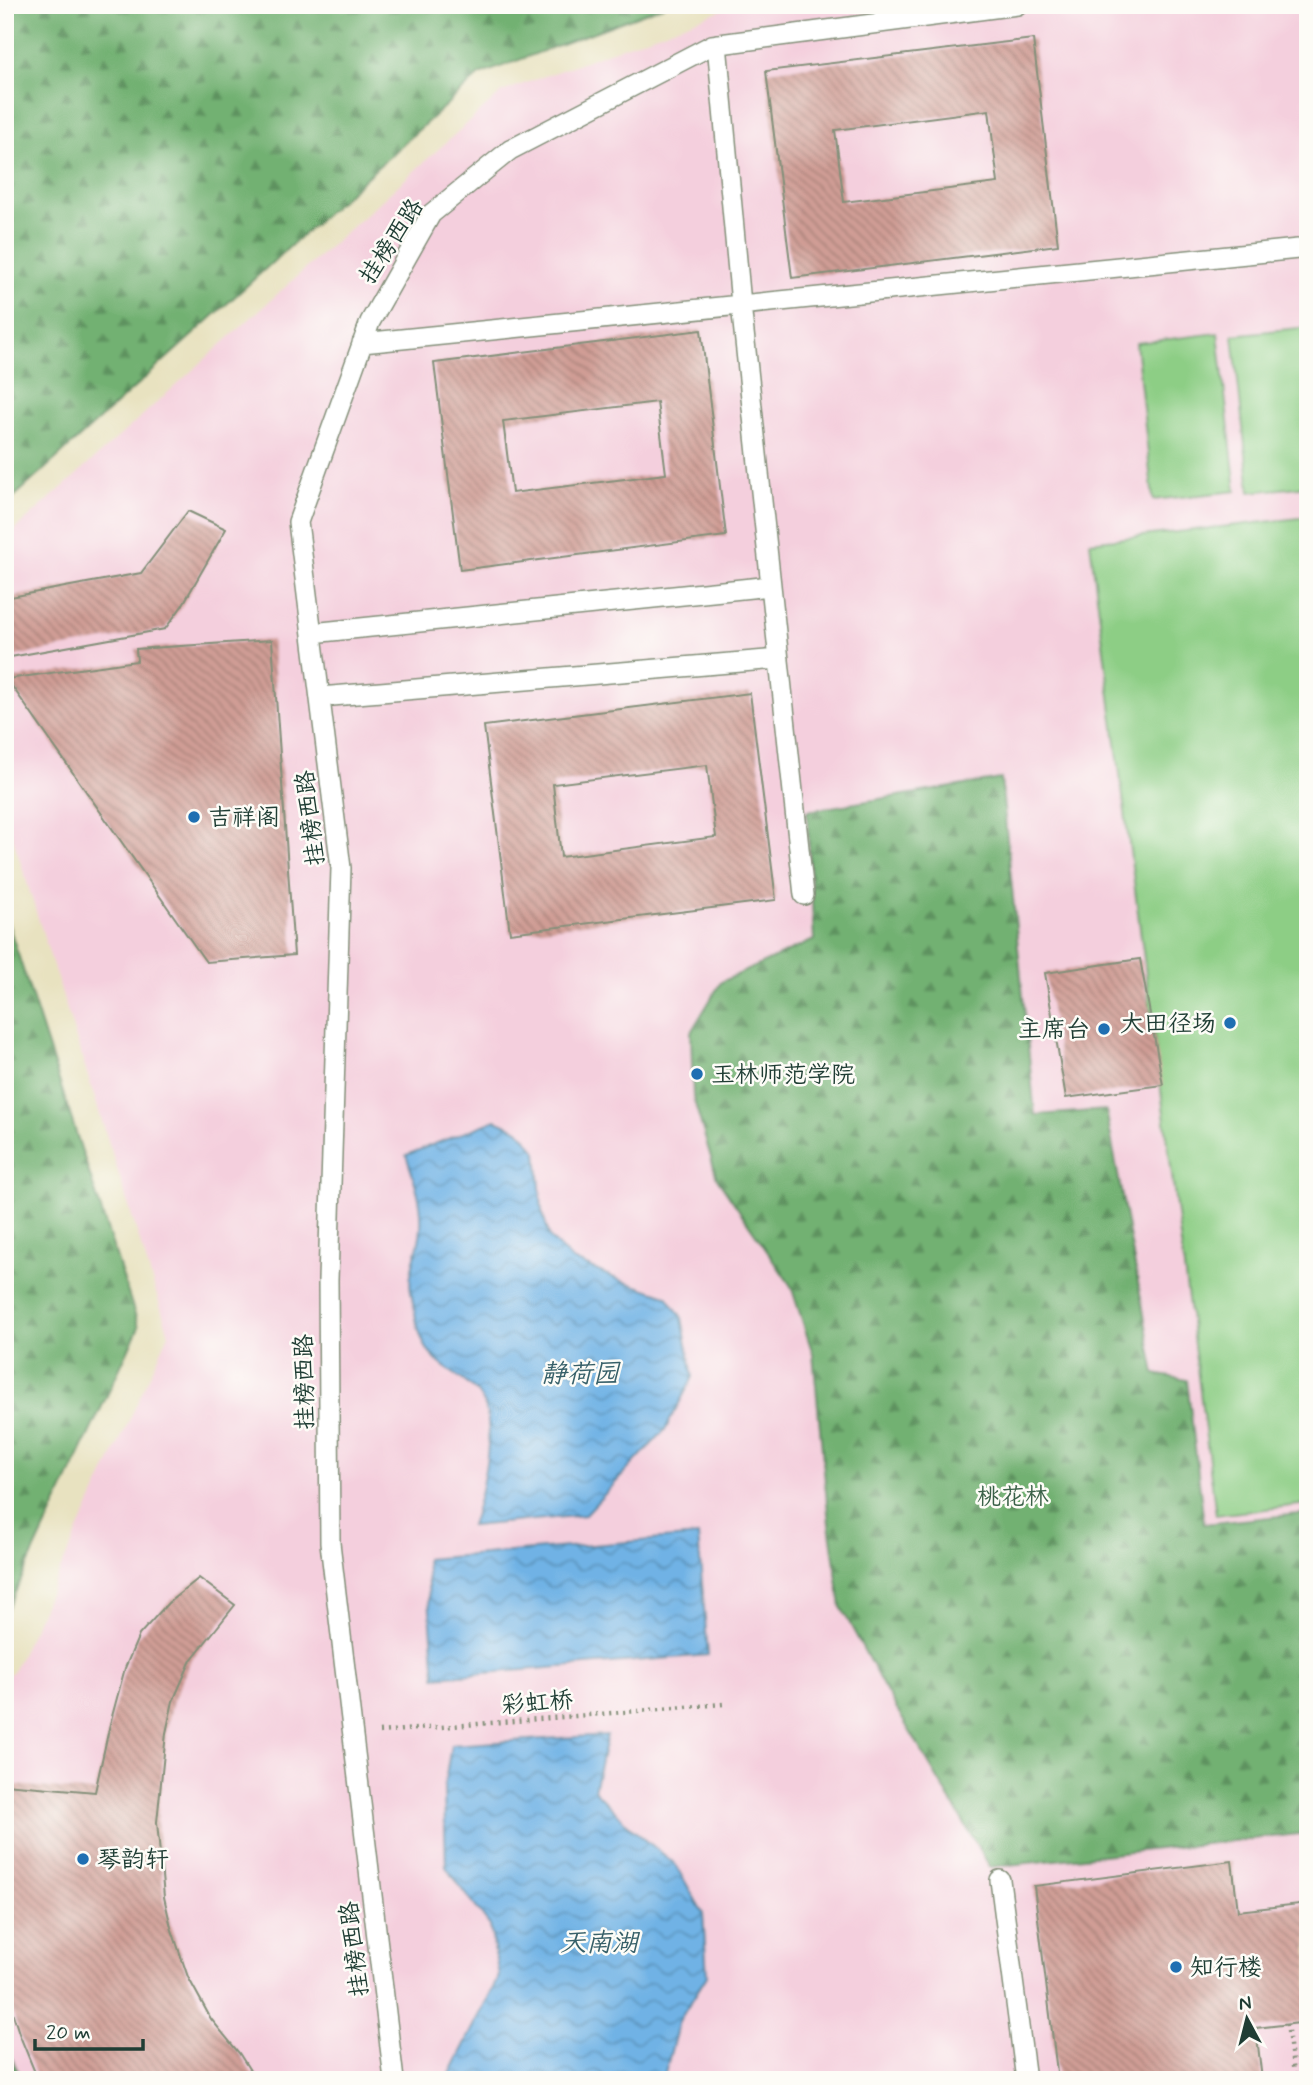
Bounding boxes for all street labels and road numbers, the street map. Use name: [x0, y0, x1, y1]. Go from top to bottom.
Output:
street label: 挂榜西路: [353, 193, 431, 291]
street label: 挂榜西路: [290, 768, 333, 867]
street label: 挂榜西路: [289, 1334, 322, 1430]
street label: 彩虹桥: [500, 1685, 574, 1722]
street label: 挂榜西路: [334, 1899, 377, 1998]

